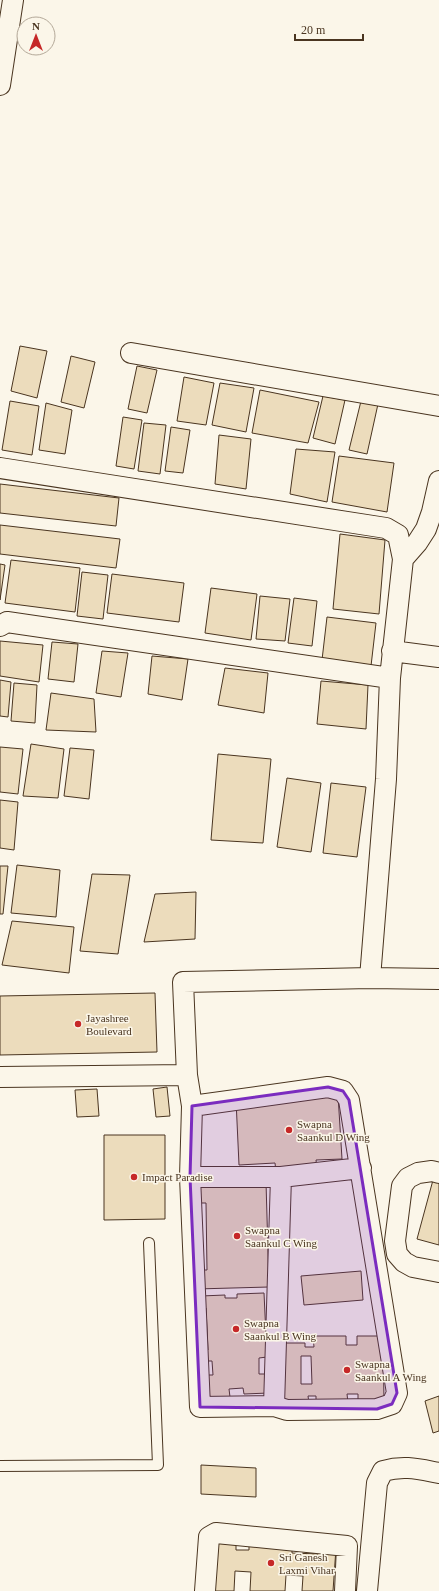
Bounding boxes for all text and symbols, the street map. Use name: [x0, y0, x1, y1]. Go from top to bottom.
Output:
north arrow: [16, 16, 56, 56]
scale bar: [295, 16, 363, 42]
text: N: [32, 20, 40, 32]
text: 20 m: [301, 23, 326, 37]
place label: Jayashree Boulevard: [86, 1012, 132, 1037]
marker: Jayashree Boulevard: [73, 1019, 83, 1029]
place label: Swapna Saankul D Wing: [297, 1118, 370, 1143]
marker: Swapna Saankul D Wing: [284, 1125, 294, 1135]
place label: Impact Paradise: [142, 1171, 213, 1183]
marker: Impact Paradise: [129, 1172, 139, 1182]
place label: Swapna Saankul C Wing: [245, 1224, 318, 1249]
marker: Swapna Saankul C Wing: [232, 1231, 242, 1241]
place label: Swapna Saankul B Wing: [244, 1317, 317, 1342]
marker: Swapna Saankul B Wing: [231, 1324, 241, 1334]
place label: Swapna Saankul A Wing: [355, 1358, 427, 1383]
marker: Swapna Saankul A Wing: [342, 1365, 352, 1375]
place label: Sri Ganesh Laxmi Vihar: [279, 1551, 335, 1576]
marker: Sri Ganesh Laxmi Vihar: [266, 1558, 276, 1568]

